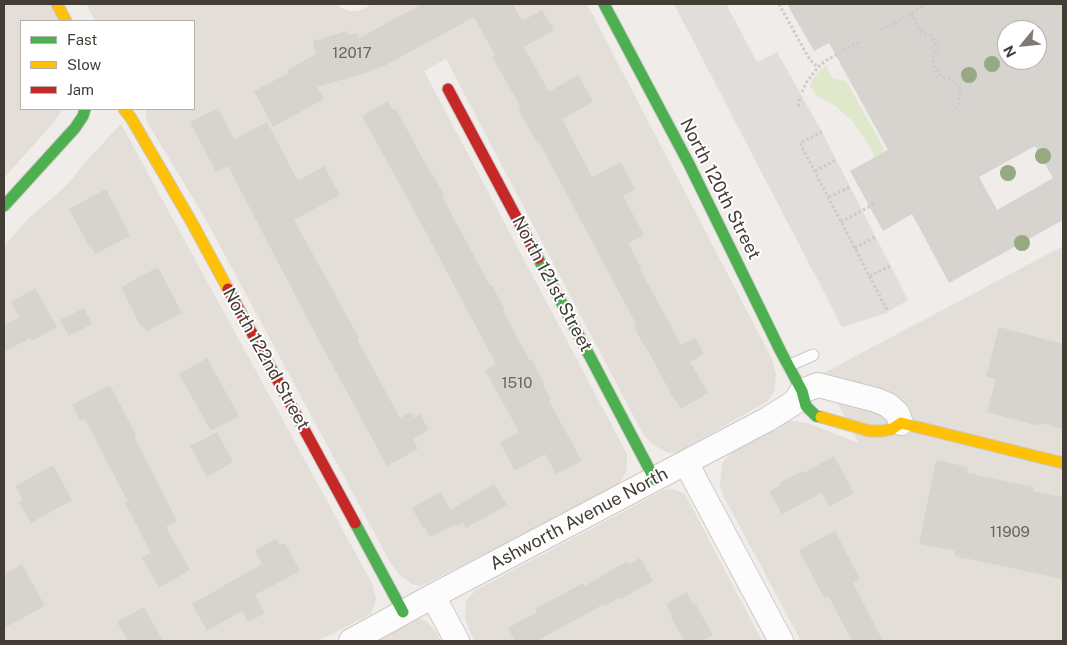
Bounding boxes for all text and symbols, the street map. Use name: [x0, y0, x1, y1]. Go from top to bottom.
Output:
legend: [20, 20, 195, 110]
north arrow: [997, 20, 1047, 70]
text: Fast: [67, 31, 97, 48]
text: N: [1000, 43, 1019, 60]
house number: 12017: [332, 44, 372, 62]
text: Slow: [67, 56, 101, 73]
text: Jam: [67, 81, 94, 98]
street label: North 120th Street: [675, 115, 765, 263]
street label: North 121st Street: [507, 213, 597, 355]
street label: North 122nd Street: [218, 284, 314, 434]
house number: 1510: [502, 374, 532, 392]
street label: Ashworth Avenue North: [486, 463, 672, 575]
house number: 11909: [990, 523, 1030, 541]

